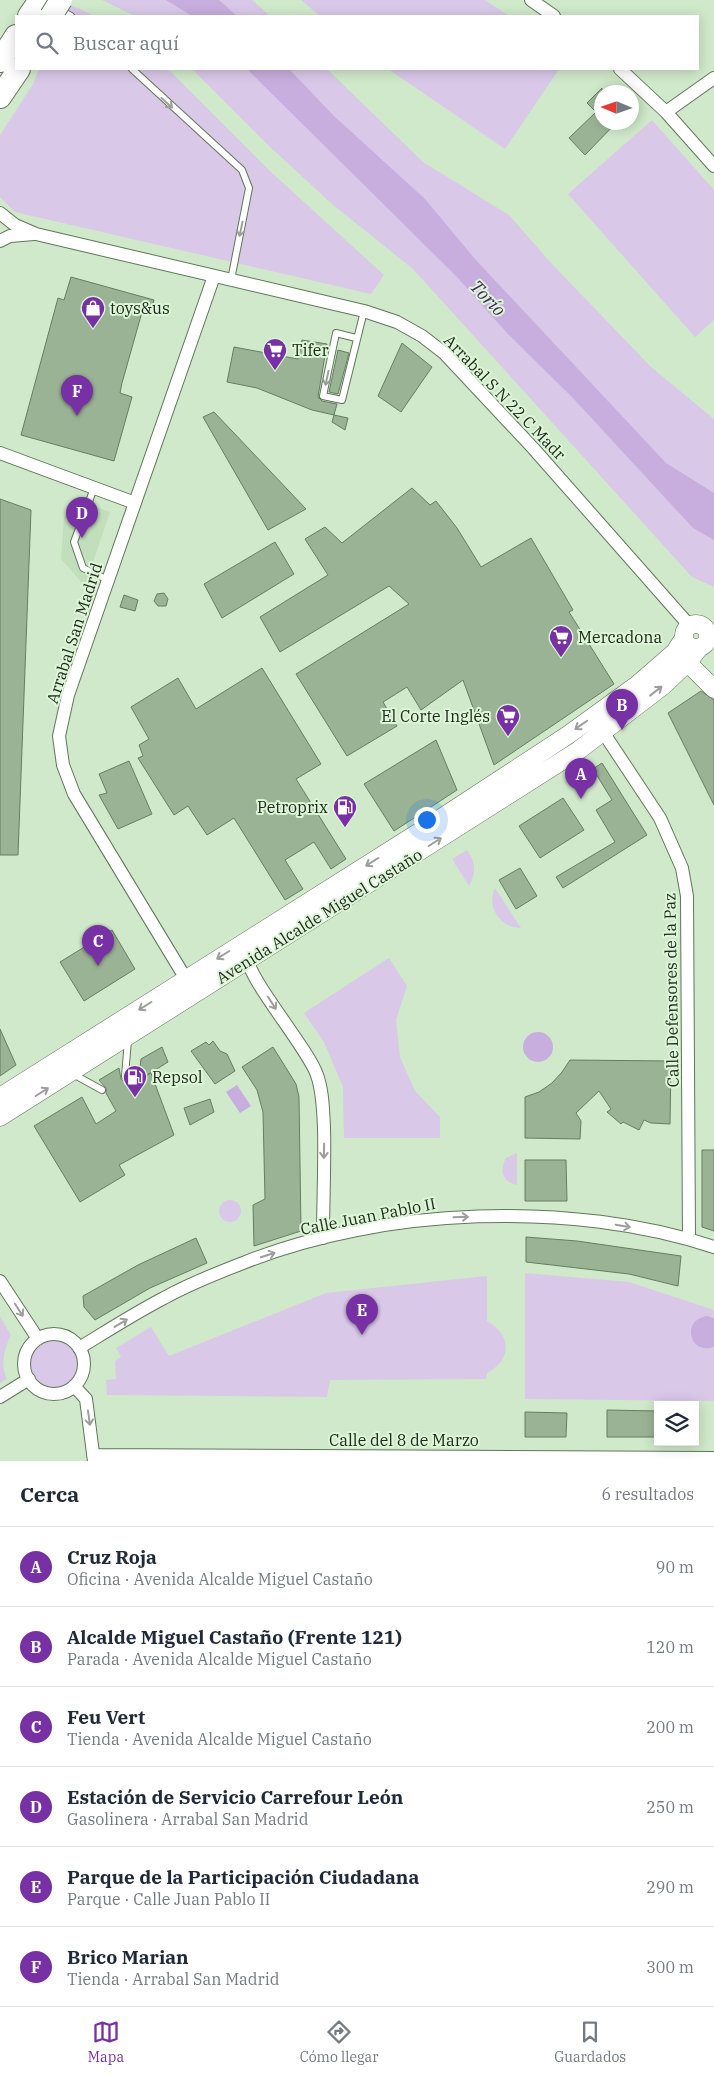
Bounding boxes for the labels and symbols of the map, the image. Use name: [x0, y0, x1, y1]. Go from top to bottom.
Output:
north arrow: [594, 85, 639, 130]
one-way arrow: [160, 97, 173, 108]
one-way arrow: [236, 221, 245, 237]
water label: Torío: [465, 275, 511, 321]
shop icon: toys&us: [80, 295, 106, 329]
place label: toys&us: [110, 298, 170, 318]
street label: Arrabal S N 22 C Madr: [440, 330, 570, 464]
supermarket icon: Tifer: [262, 337, 288, 371]
place label: Tifer: [292, 340, 329, 360]
one-way arrow: [321, 369, 331, 385]
pin: F: [61, 375, 93, 416]
pin: D: [66, 497, 98, 538]
street label: Arrabal San Madrid: [42, 560, 106, 706]
supermarket icon: Mercadona: [548, 624, 574, 658]
place label: Mercadona: [578, 627, 663, 647]
one-way arrow: [649, 686, 662, 697]
pin: B: [606, 689, 638, 730]
supermarket icon: El Corte Inglés: [495, 703, 521, 737]
place label: El Corte Inglés: [381, 706, 490, 726]
one-way arrow: [574, 720, 588, 730]
pin: A: [565, 758, 597, 799]
fuel station icon: Petroprix: [332, 794, 358, 828]
place label: Petroprix: [257, 797, 328, 817]
your location: [414, 807, 440, 833]
one-way arrow: [428, 837, 442, 847]
street label: Avenida Alcalde Miguel Castaño: [212, 844, 426, 988]
one-way arrow: [365, 857, 379, 867]
street label: Calle Defensores de la Paz: [659, 892, 683, 1088]
pin: C: [82, 925, 114, 966]
one-way arrow: [217, 951, 231, 961]
one-way arrow: [267, 995, 277, 1009]
one-way arrow: [138, 1001, 152, 1011]
fuel station icon: Repsol: [122, 1064, 148, 1098]
place label: Repsol: [152, 1067, 203, 1087]
one-way arrow: [34, 1086, 48, 1096]
one-way arrow: [319, 1143, 329, 1159]
street label: Calle Juan Pablo II: [299, 1193, 437, 1239]
one-way arrow: [452, 1212, 469, 1222]
one-way arrow: [615, 1221, 631, 1231]
one-way arrow: [260, 1249, 276, 1259]
pin: E: [346, 1294, 378, 1335]
one-way arrow: [14, 1302, 24, 1316]
one-way arrow: [113, 1317, 127, 1327]
one-way arrow: [84, 1410, 94, 1426]
street label: Calle del 8 de Marzo: [329, 1430, 479, 1450]

